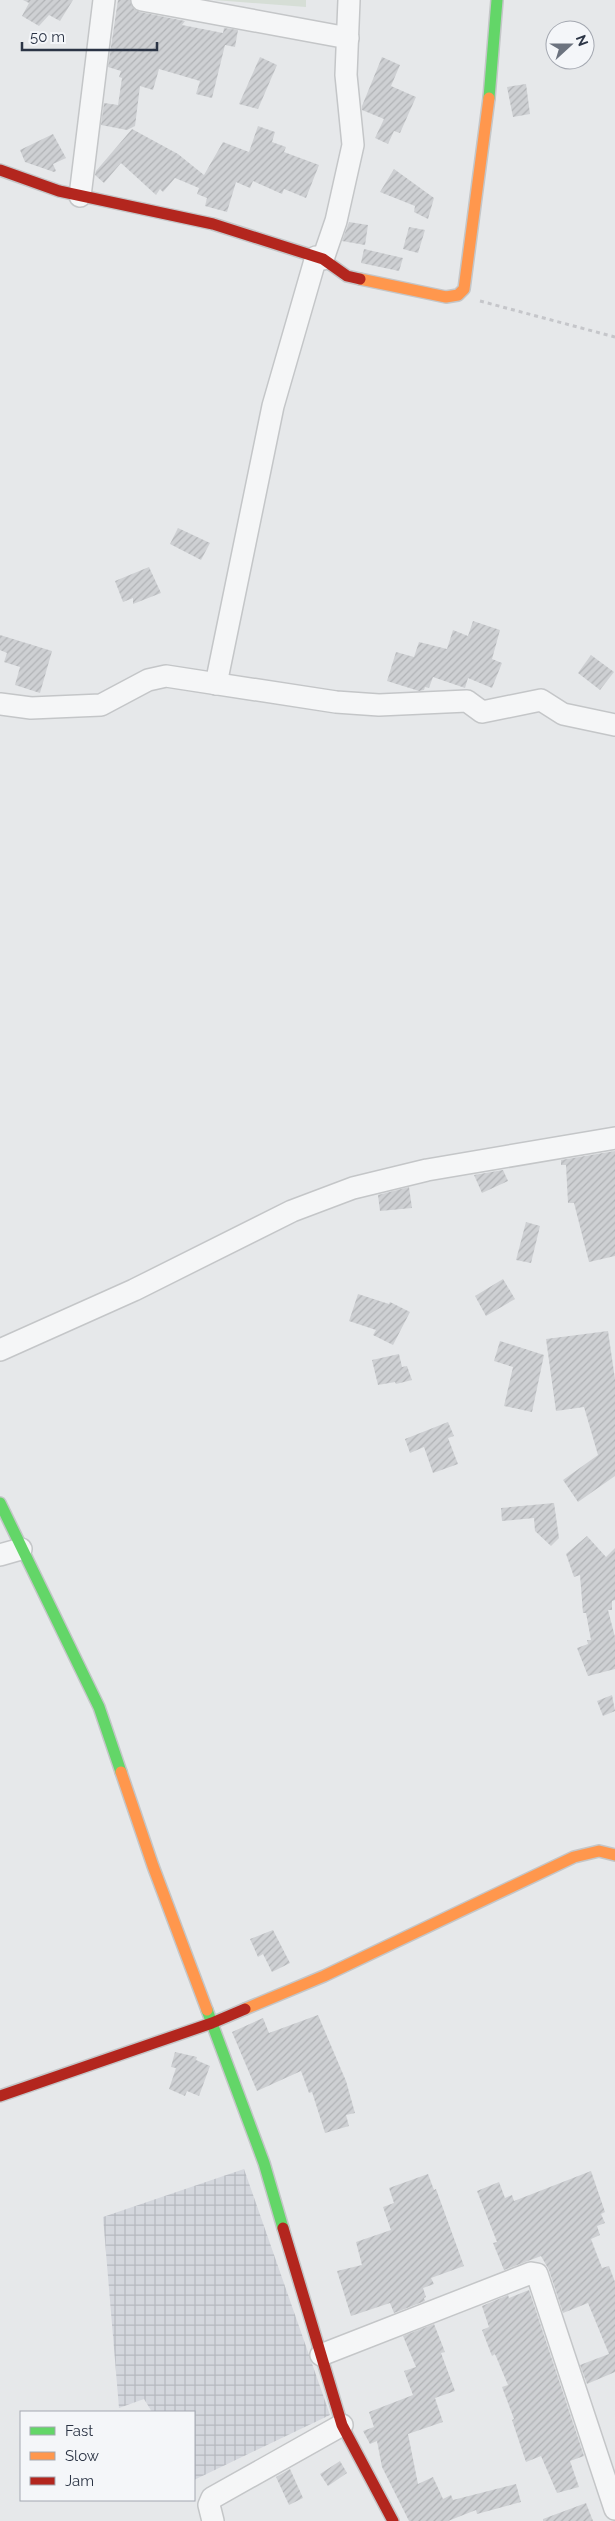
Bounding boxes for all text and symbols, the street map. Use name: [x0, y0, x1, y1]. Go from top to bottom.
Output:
scale bar: [22, 20, 158, 52]
north arrow: [545, 20, 595, 70]
text: 50 m: [30, 28, 65, 46]
text: N: [573, 32, 592, 48]
legend: [20, 2411, 195, 2501]
text: Fast: [65, 2422, 93, 2440]
text: Slow: [65, 2447, 99, 2465]
text: Jam: [65, 2472, 94, 2490]

